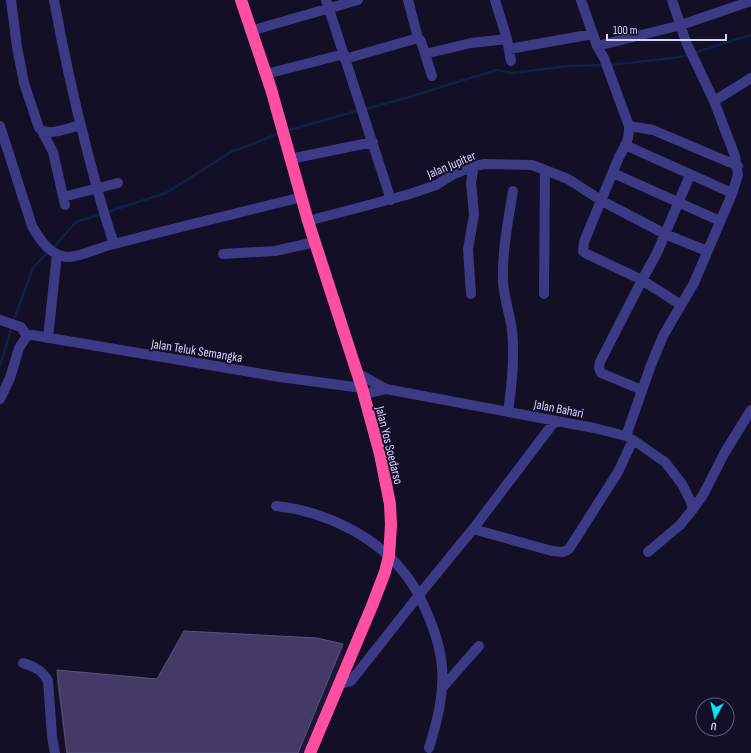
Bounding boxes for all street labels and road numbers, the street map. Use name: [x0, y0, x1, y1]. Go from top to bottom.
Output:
street label: Jalan Jupiter: [424, 147, 478, 183]
street label: Jalan Teluk Semangka: [149, 336, 244, 366]
street label: Jalan Bahari: [532, 396, 585, 422]
street label: Jalan Yos Soedarso: [371, 404, 406, 486]

